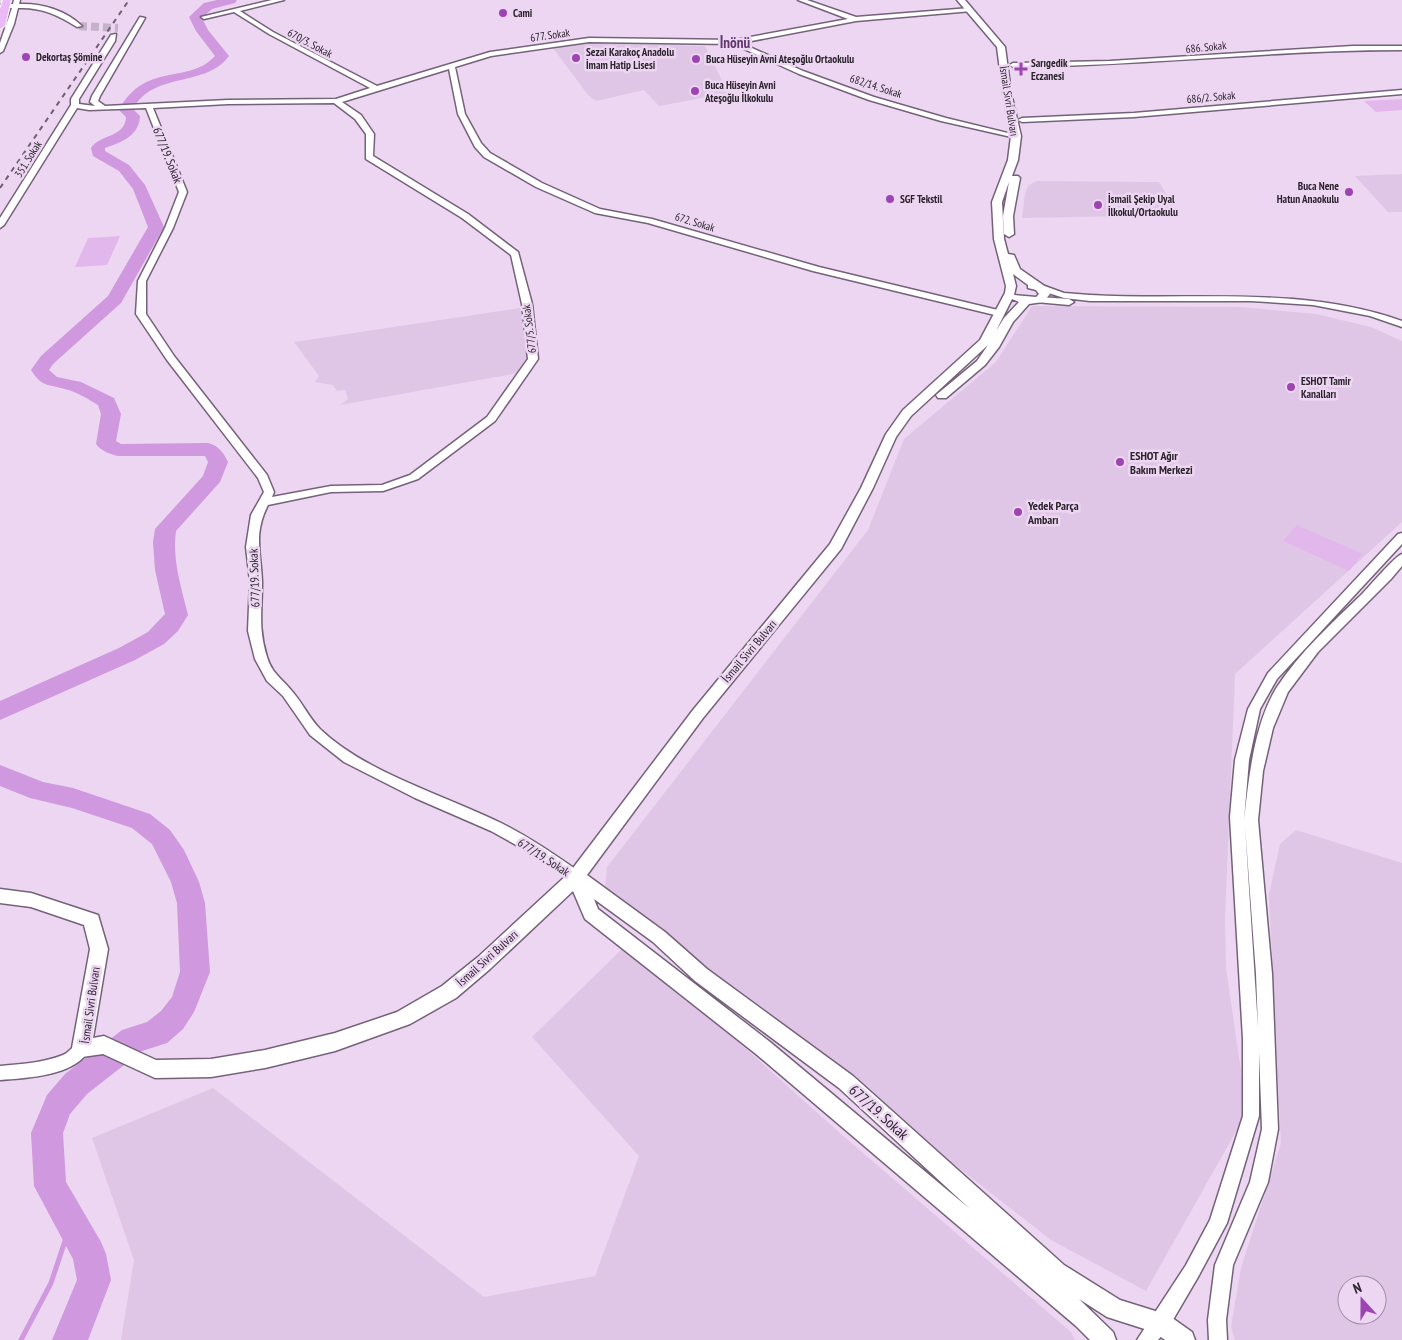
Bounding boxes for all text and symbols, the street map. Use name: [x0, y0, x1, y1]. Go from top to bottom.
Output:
place label: Cami: [513, 6, 533, 20]
marker: Cami: [497, 7, 509, 19]
street label: 670/3. Sokak: [285, 25, 336, 61]
street label: 677. Sokak: [529, 25, 571, 45]
district label: İnönü: [720, 33, 751, 52]
street label: 686. Sokak: [1185, 38, 1228, 56]
place label: Sezai Karakoç Anadolu İmam Hatip Lisesi: [586, 45, 674, 72]
place label: Dekortaş Şömine: [36, 50, 103, 64]
marker: Dekortaş Şömine: [20, 51, 32, 63]
marker: Sezai Karakoç Anadolu İmam Hatip Lisesi: [570, 52, 582, 64]
place label: Buca Hüseyin Avni Ateşoğlu Ortaokulu: [706, 52, 854, 66]
marker: Buca Hüseyin Avni Ateşoğlu Ortaokulu: [690, 53, 702, 65]
place label: Sarıgedik Eczanesi: [1031, 56, 1068, 83]
marker: Sarıgedik Eczanesi: [1015, 63, 1027, 75]
street label: İsmail Sivri Bulvarı: [997, 65, 1021, 137]
street label: 682/14. Sokak: [848, 71, 905, 101]
place label: Buca Hüseyin Avni Ateşoğlu İlkokulu: [704, 78, 776, 105]
marker: Buca Hüseyin Avni Ateşoğlu İlkokulu: [689, 85, 701, 97]
street label: 686/2. Sokak: [1186, 88, 1237, 106]
street label: 677/19. Sokak: [150, 125, 186, 185]
street label: 351. Sokak: [11, 137, 45, 180]
place label: Buca Nene Hatun Anaokulu: [1277, 179, 1339, 206]
marker: Buca Nene Hatun Anaokulu: [1343, 186, 1355, 198]
place label: SGF Tekstil: [900, 192, 943, 206]
place label: İsmail Şekip Uyal İlkokul/Ortaokulu: [1108, 192, 1178, 219]
marker: SGF Tekstil: [884, 193, 896, 205]
marker: İsmail Şekip Uyal İlkokul/Ortaokulu: [1092, 199, 1104, 211]
street label: 672. Sokak: [673, 209, 717, 235]
street label: 677/5. Sokak: [519, 303, 539, 354]
place label: ESHOT Tamir Kanalları: [1301, 374, 1352, 401]
marker: ESHOT Tamir Kanalları: [1285, 381, 1297, 393]
place label: ESHOT Ağır Bakım Merkezi: [1130, 448, 1193, 477]
marker: ESHOT Ağır Bakım Merkezi: [1114, 456, 1126, 468]
place label: Yedek Parça Ambarı: [1027, 498, 1079, 527]
marker: Yedek Parça Ambarı: [1012, 506, 1024, 518]
street label: 677/19. Sokak: [245, 548, 263, 608]
street label: İsmail Sivri Bulvarı: [718, 617, 780, 685]
street label: 677/19. Sokak: [515, 835, 573, 880]
street label: İsmail Sivri Bulvarı: [453, 927, 521, 989]
street label: İsmail Sivri Bulvarı: [77, 966, 103, 1044]
street label: 677/19. Sokak: [845, 1080, 913, 1144]
north arrow: [1337, 1275, 1387, 1325]
text: N: [1351, 1278, 1364, 1298]

